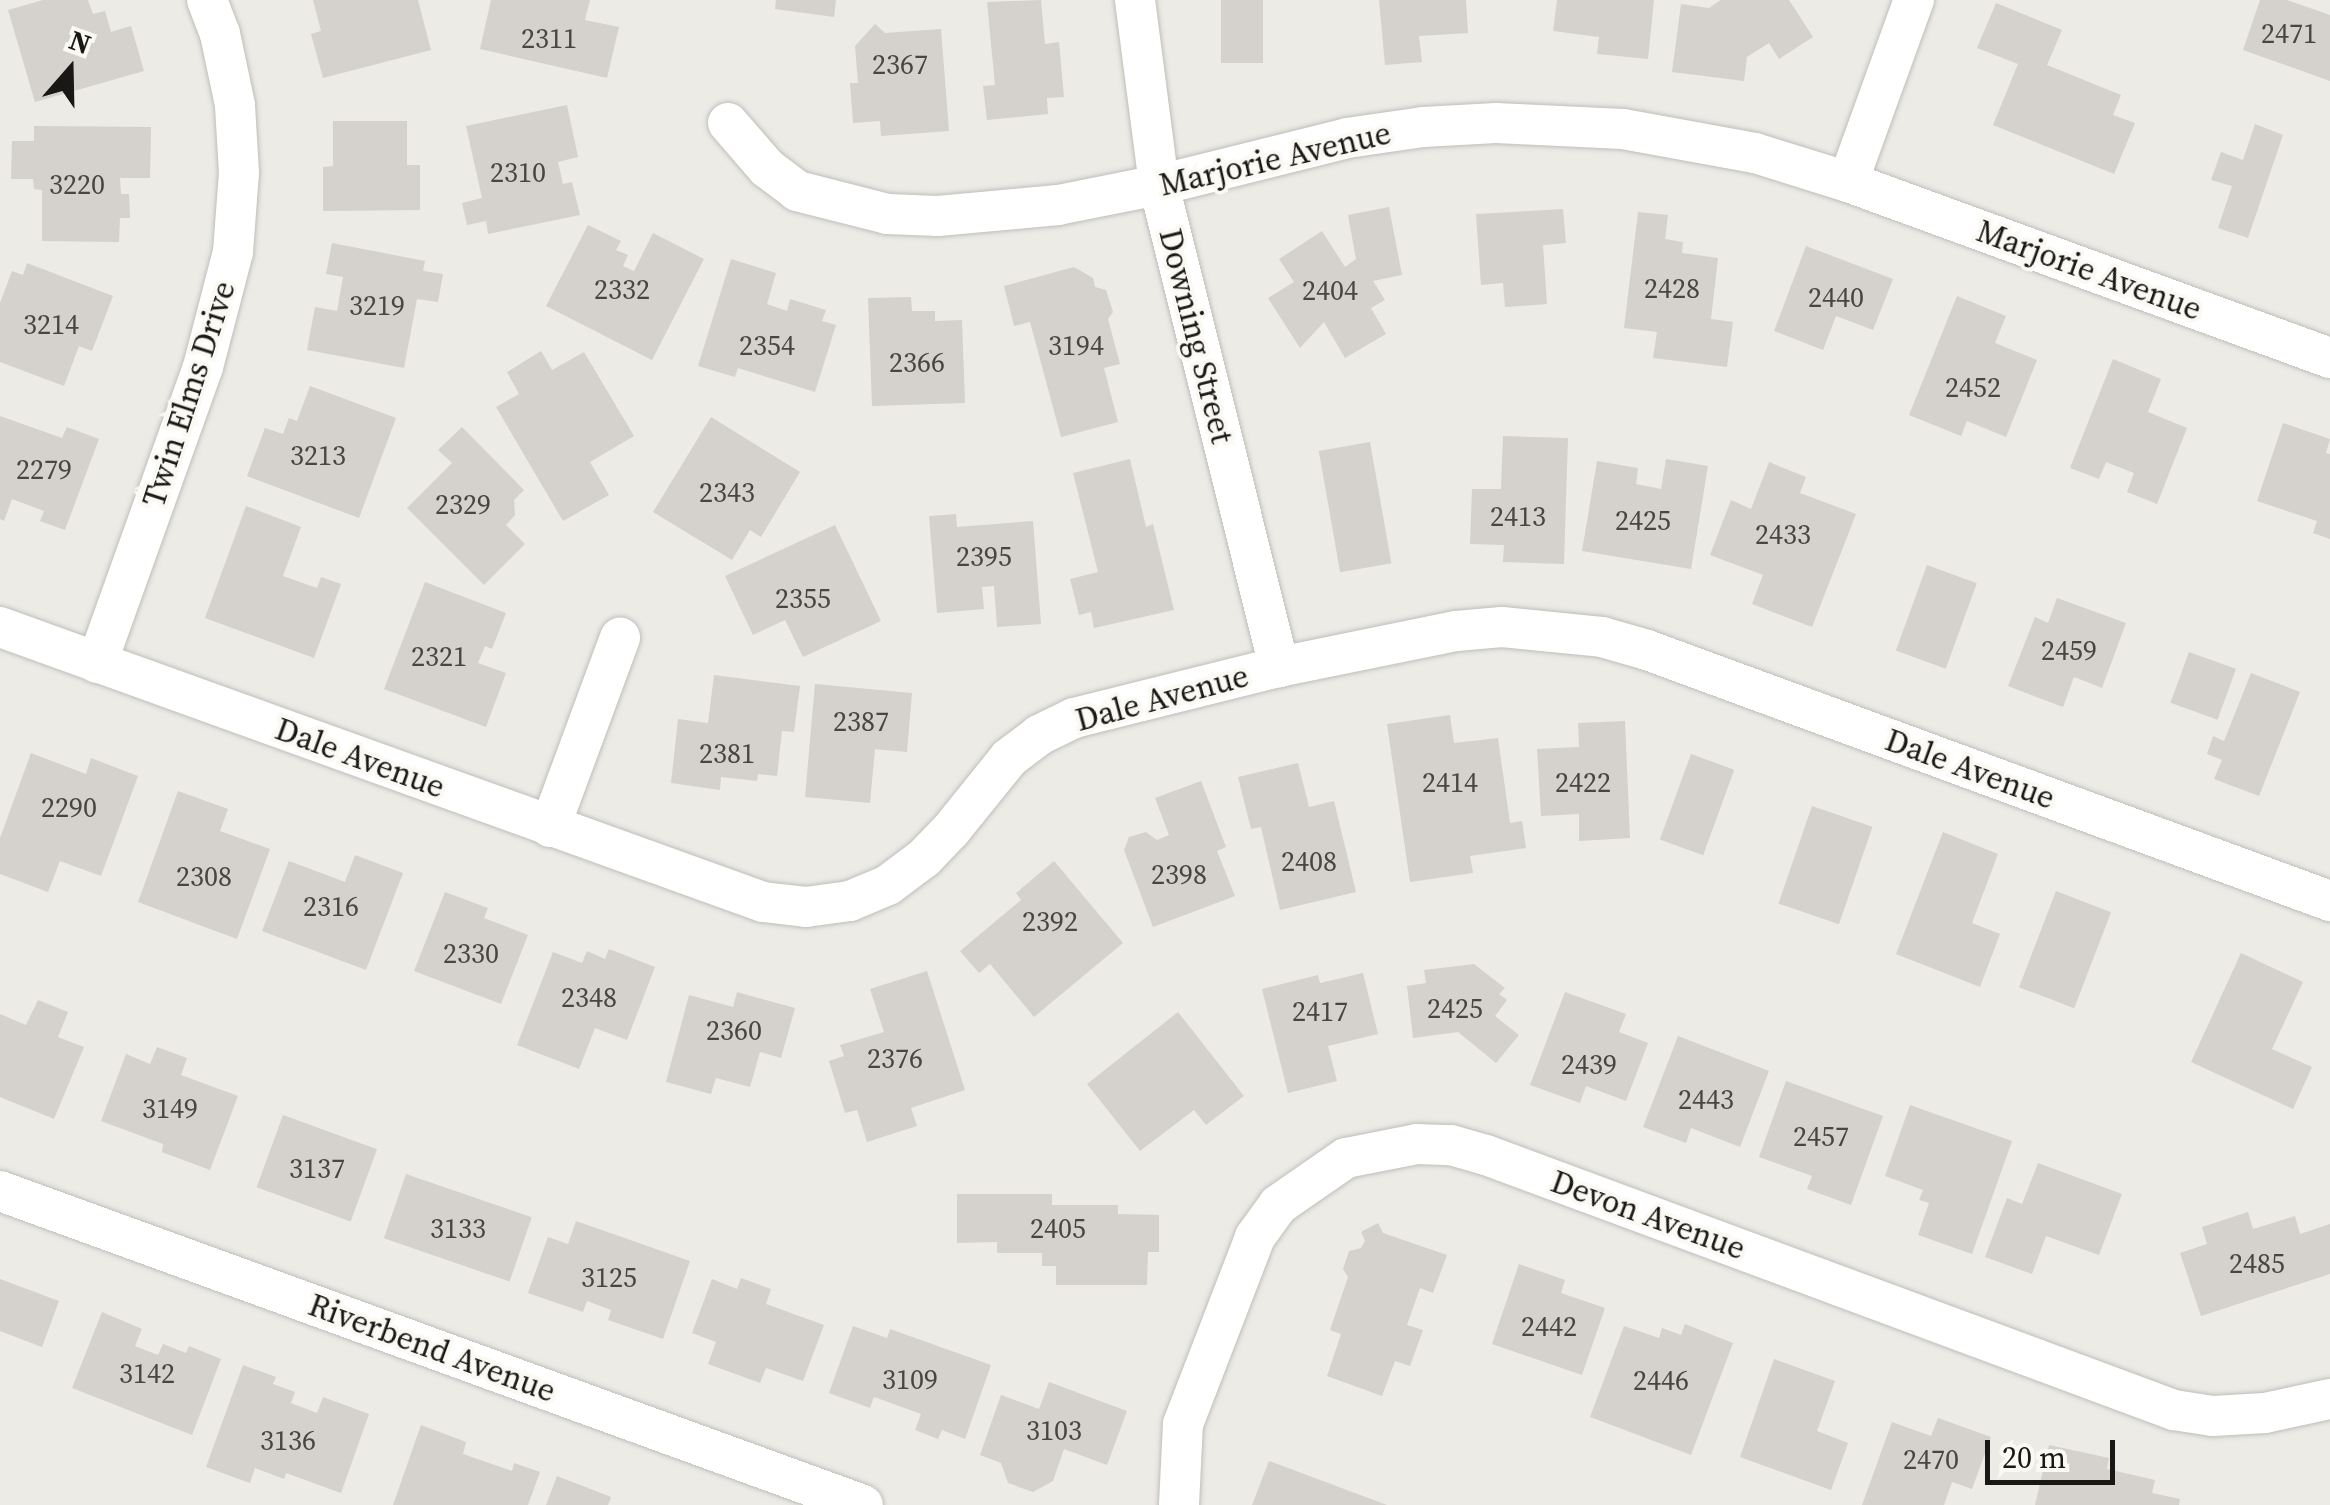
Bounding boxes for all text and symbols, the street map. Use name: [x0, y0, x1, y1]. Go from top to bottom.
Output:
house number: 2471: [2261, 16, 2317, 50]
north arrow: [20, 20, 120, 120]
text: N: [64, 20, 96, 63]
house number: 2311: [521, 21, 577, 55]
house number: 2367: [872, 47, 928, 81]
street label: Marjorie Avenue: [1156, 114, 1394, 204]
house number: 2310: [490, 155, 546, 189]
house number: 3220: [49, 167, 105, 201]
street label: Marjorie Avenue: [1971, 212, 2207, 328]
street label: Downing Street: [1151, 225, 1241, 447]
house number: 2428: [1644, 271, 1700, 305]
house number: 2332: [594, 272, 650, 306]
house number: 2404: [1302, 273, 1358, 307]
street label: Twin Elms Drive: [134, 276, 244, 512]
house number: 2440: [1808, 280, 1864, 314]
house number: 3219: [349, 288, 405, 322]
house number: 3214: [23, 307, 79, 341]
house number: 2354: [739, 328, 795, 362]
house number: 3194: [1048, 328, 1104, 362]
house number: 2366: [889, 345, 945, 379]
house number: 2452: [1945, 370, 2001, 404]
house number: 3213: [290, 438, 346, 472]
house number: 2279: [16, 452, 72, 486]
house number: 2343: [699, 475, 755, 509]
house number: 2329: [435, 487, 491, 521]
house number: 2413: [1490, 499, 1546, 533]
house number: 2425: [1615, 503, 1671, 537]
house number: 2433: [1755, 517, 1811, 551]
house number: 2395: [956, 539, 1012, 573]
house number: 2355: [775, 581, 831, 615]
house number: 2459: [2041, 633, 2097, 667]
house number: 2321: [411, 639, 467, 673]
street label: Dale Avenue: [1071, 657, 1253, 739]
house number: 2387: [833, 704, 889, 738]
street label: Dale Avenue: [270, 710, 450, 806]
street label: Dale Avenue: [1880, 721, 2060, 817]
house number: 2381: [699, 736, 755, 770]
house number: 2414: [1422, 765, 1478, 799]
house number: 2422: [1555, 765, 1611, 799]
house number: 2290: [41, 790, 97, 824]
house number: 2408: [1281, 844, 1337, 878]
house number: 2398: [1151, 857, 1207, 891]
house number: 2308: [176, 859, 232, 893]
house number: 2316: [303, 889, 359, 923]
house number: 2392: [1022, 904, 1078, 938]
house number: 2330: [443, 936, 499, 970]
house number: 2348: [561, 980, 617, 1014]
house number: 2425: [1427, 991, 1483, 1025]
house number: 2417: [1292, 994, 1348, 1028]
house number: 2360: [706, 1013, 762, 1047]
house number: 2376: [867, 1041, 923, 1075]
house number: 2439: [1561, 1047, 1617, 1081]
house number: 2443: [1678, 1082, 1734, 1116]
house number: 3149: [142, 1091, 198, 1125]
house number: 2457: [1793, 1119, 1849, 1153]
house number: 3137: [289, 1151, 345, 1185]
street label: Devon Avenue: [1546, 1162, 1750, 1268]
house number: 3133: [430, 1211, 486, 1245]
house number: 2405: [1030, 1211, 1086, 1245]
house number: 2485: [2229, 1246, 2285, 1280]
house number: 3125: [581, 1260, 637, 1294]
street label: Riverbend Avenue: [303, 1286, 561, 1410]
house number: 2442: [1521, 1309, 1577, 1343]
house number: 3142: [119, 1356, 175, 1390]
house number: 3109: [882, 1362, 938, 1396]
house number: 2446: [1633, 1363, 1689, 1397]
house number: 3103: [1026, 1413, 1082, 1447]
scale bar: [1990, 1420, 2120, 1482]
house number: 3136: [260, 1423, 316, 1457]
text: 20 m: [2002, 1437, 2066, 1478]
house number: 2470: [1903, 1442, 1959, 1476]

